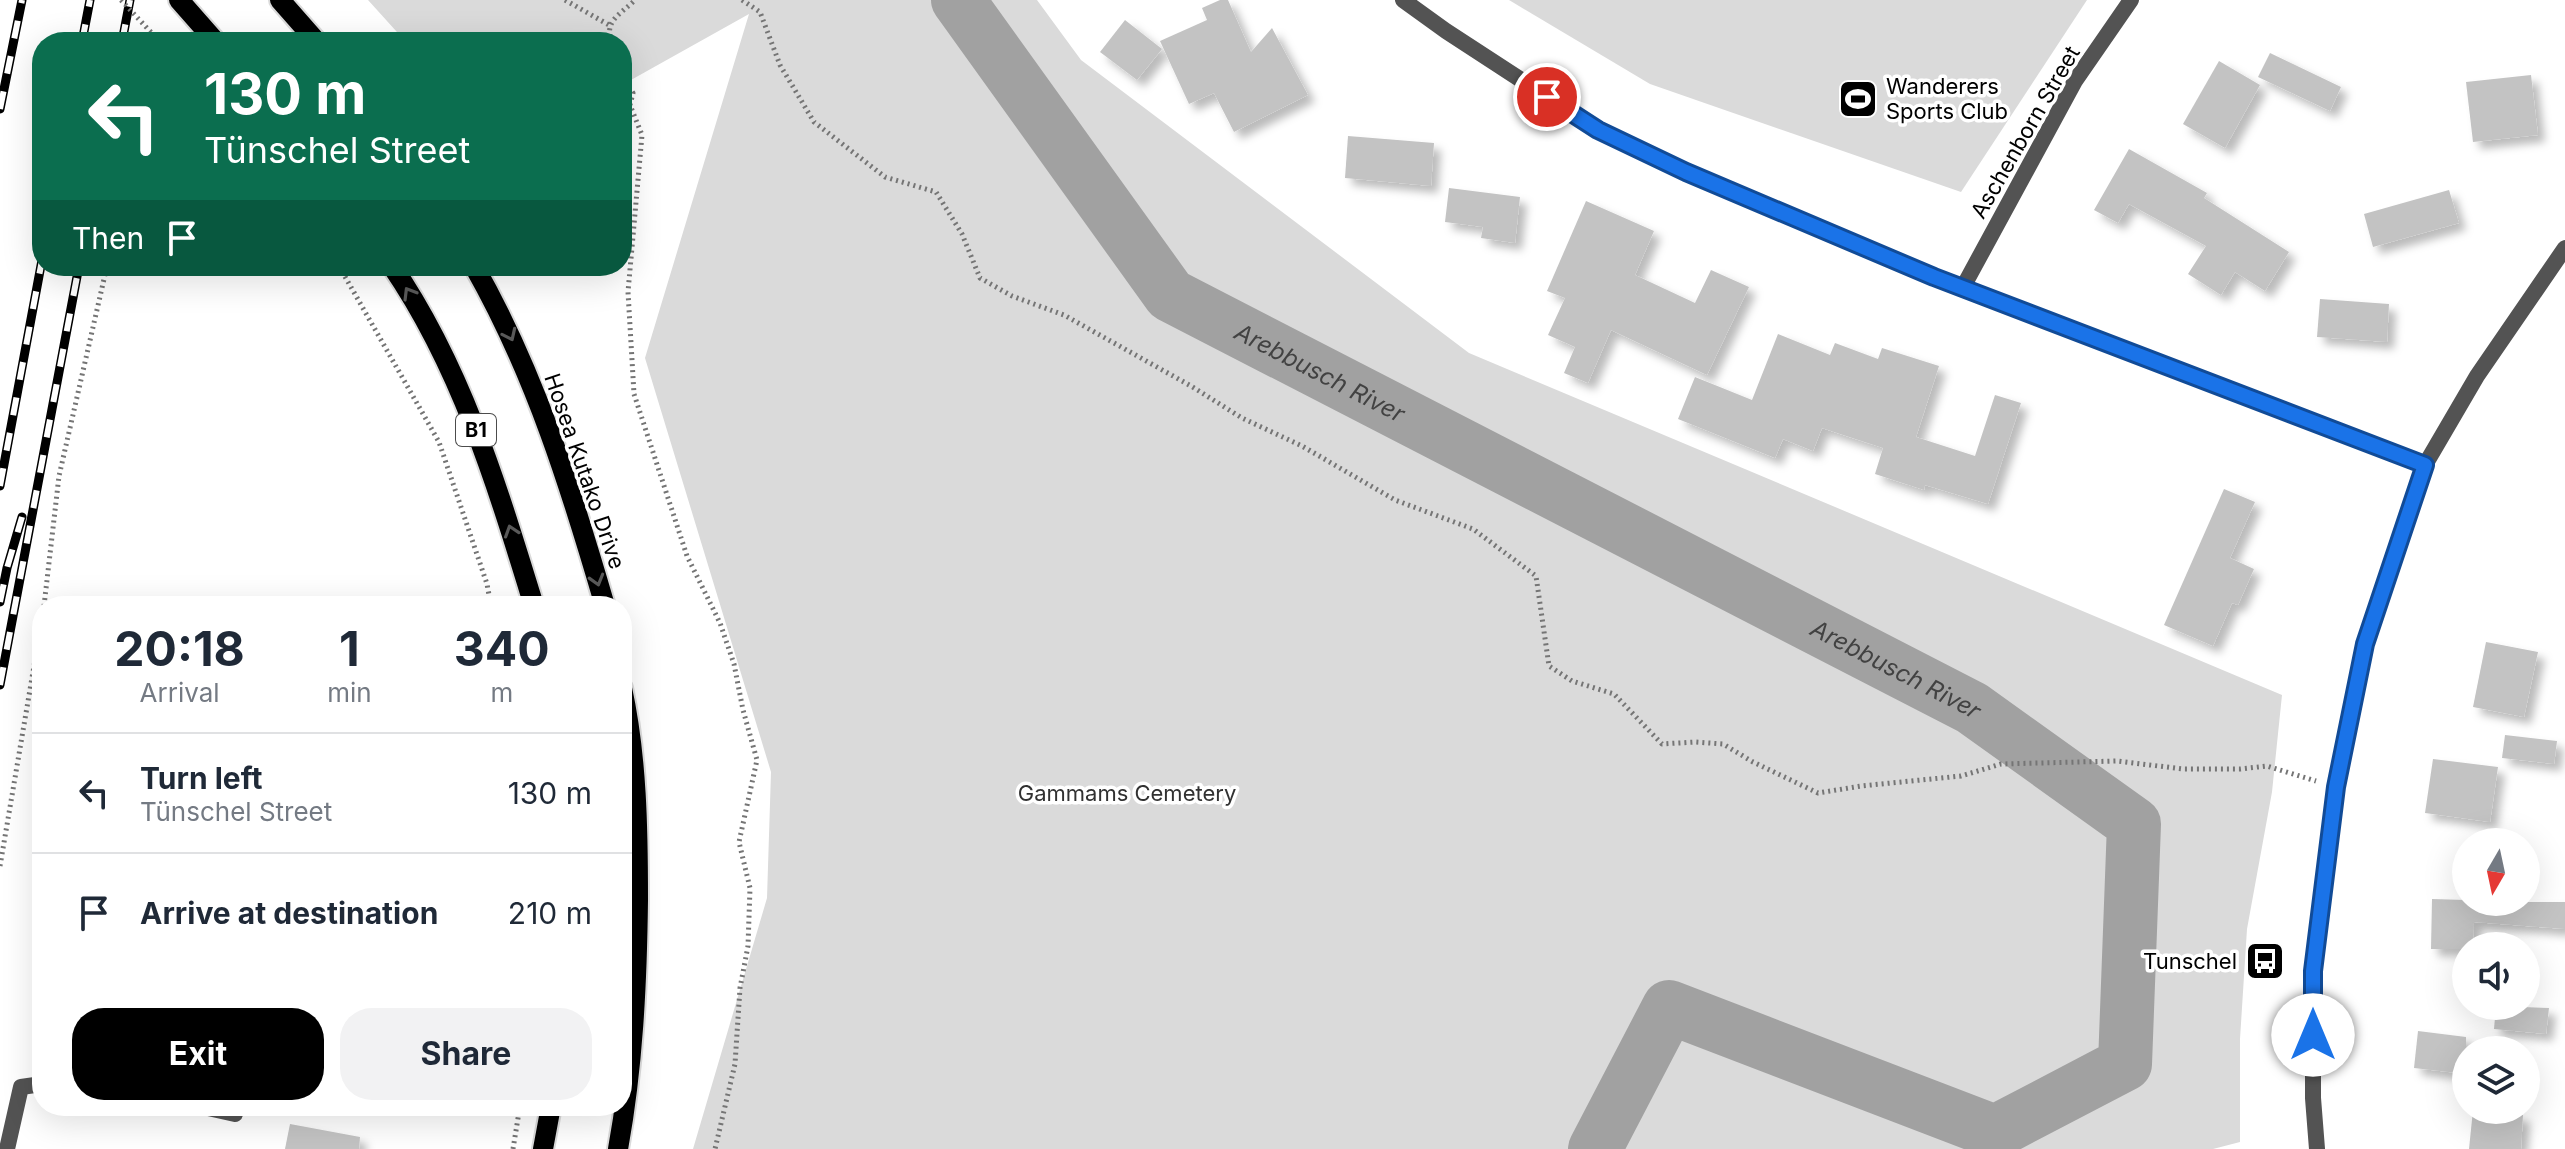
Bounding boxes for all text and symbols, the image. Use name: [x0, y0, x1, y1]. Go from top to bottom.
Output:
street label: Aschenborn Street: [1965, 41, 2085, 223]
text: 130 m: [204, 60, 366, 128]
pin: [1513, 63, 1581, 131]
icon: left: [72, 64, 176, 168]
place label: Wanderers Sports Club: [1886, 73, 2008, 124]
icon: arrive: [1525, 75, 1569, 119]
sports icon: Wanderers Sports Club: [1837, 78, 1879, 120]
text: Tünschel Street: [204, 128, 470, 172]
icon: arrive: [160, 216, 204, 260]
text: Then: [72, 220, 144, 256]
one-way arrow: [403, 287, 419, 302]
water label: Arebbusch River: [1229, 316, 1411, 428]
one-way arrow: [500, 327, 516, 342]
street label: Hosea Kutako Drive: [539, 370, 631, 572]
road number: B1: [456, 414, 496, 446]
one-way arrow: [504, 525, 520, 539]
one-way arrow: [588, 572, 604, 586]
water label: Arebbusch River: [1805, 613, 1988, 725]
text: 20:18: [114, 619, 245, 678]
text: 1: [339, 619, 360, 678]
text: 340: [454, 619, 550, 678]
text: Arrival: [140, 677, 220, 708]
text: min: [327, 677, 372, 708]
text: m: [490, 677, 513, 708]
text: Turn left: [140, 760, 262, 796]
icon: left: [72, 771, 116, 815]
text: 130 m: [508, 775, 592, 811]
park label: Gammams Cemetery: [1018, 780, 1236, 806]
text: Tünschel Street: [140, 796, 332, 827]
north arrow: [2452, 828, 2540, 916]
map controls: [2452, 828, 2540, 1124]
icon: arrive: [72, 891, 116, 935]
text: Arrive at destination: [140, 895, 438, 931]
text: 210 m: [508, 895, 592, 931]
button: sound: [2452, 932, 2540, 1020]
bus stop icon: Tunschel: [2244, 940, 2286, 982]
place label: Tunschel: [2143, 948, 2237, 974]
position arrow: [2271, 993, 2355, 1077]
button: Exit: [72, 1008, 324, 1100]
button: Share: [340, 1008, 592, 1100]
button: layers: [2452, 1036, 2540, 1124]

